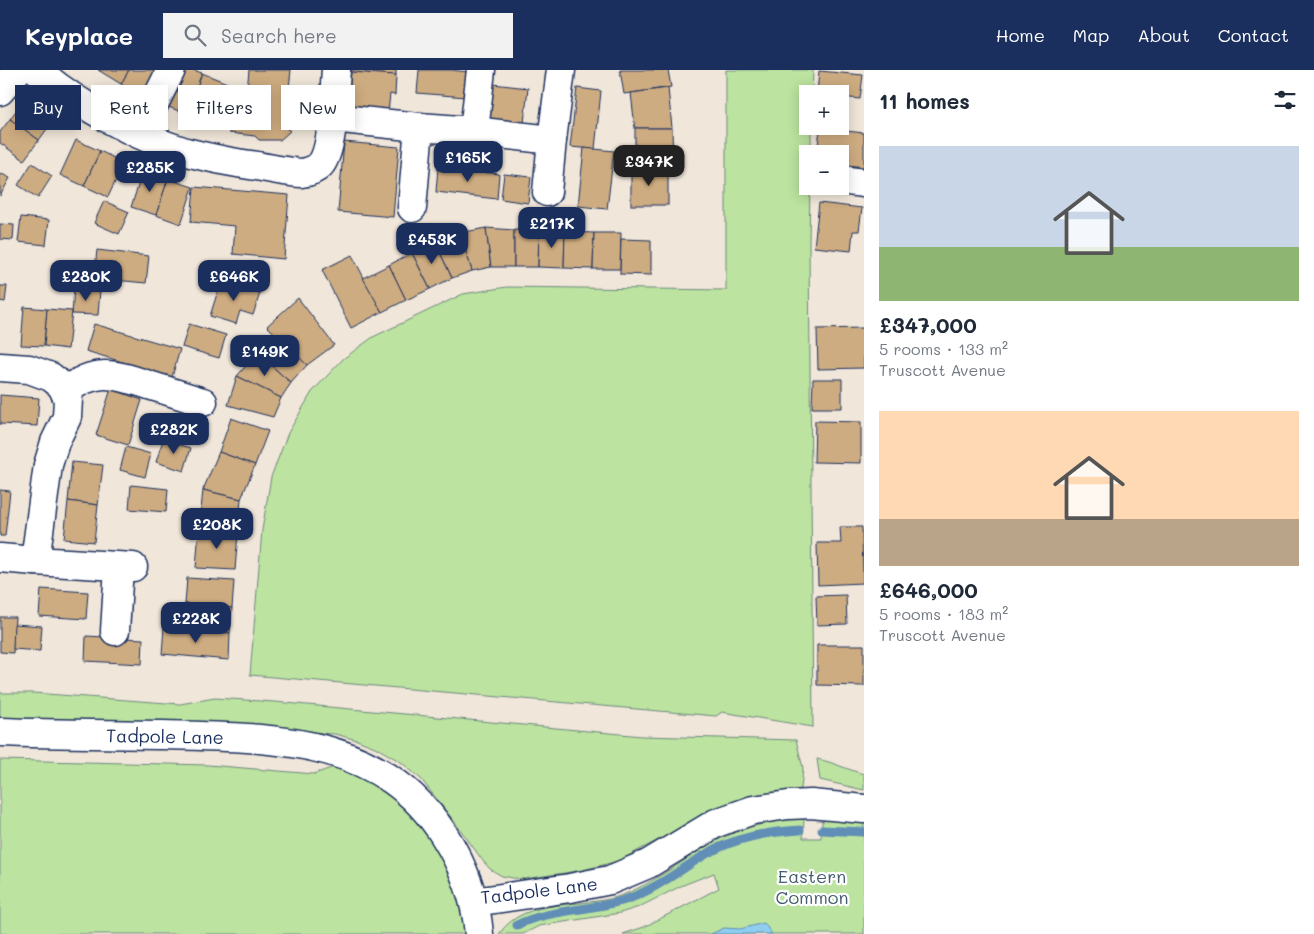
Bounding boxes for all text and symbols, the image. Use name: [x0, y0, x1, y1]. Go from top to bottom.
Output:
search box: [163, 13, 513, 58]
text: Keyplace: [25, 20, 133, 51]
icon: search: [181, 21, 209, 49]
text: Search here: [221, 23, 337, 48]
text: Home: [996, 23, 1045, 47]
text: Map: [1073, 23, 1109, 47]
text: About: [1137, 23, 1190, 47]
text: Contact: [1218, 23, 1289, 47]
chip: Buy: [15, 85, 81, 130]
chip: Rent: [91, 85, 168, 130]
chip: Filters: [178, 85, 271, 130]
chip: New: [281, 85, 355, 130]
map controls: [799, 85, 849, 195]
button: +: [799, 85, 849, 135]
icon: filters: [1271, 86, 1299, 114]
text: 11 homes: [879, 87, 970, 114]
pin: £165K: [433, 140, 503, 183]
pin: £347K: [614, 144, 684, 187]
button: −: [799, 145, 849, 195]
text: £165K: [445, 146, 491, 167]
pin: £285K: [115, 150, 185, 193]
text: £347K: [624, 150, 674, 171]
text: £285K: [126, 156, 174, 177]
icon: home: [1044, 178, 1134, 268]
pin: £217K: [517, 206, 587, 249]
text: £217K: [529, 212, 575, 233]
pin: £453K: [397, 222, 467, 265]
text: £453K: [407, 228, 457, 249]
pin: £280K: [51, 260, 121, 302]
pin: £646K: [199, 260, 269, 302]
text: £280K: [61, 265, 111, 286]
text: £646K: [209, 265, 259, 286]
text: £347,000: [879, 311, 977, 338]
pin: £149K: [230, 334, 300, 377]
text: 5 rooms · 133 m²: [879, 338, 1008, 359]
text: £149K: [241, 340, 289, 361]
text: Truscott Avenue: [879, 359, 1006, 380]
pin: £282K: [139, 412, 209, 455]
text: £282K: [150, 418, 198, 439]
icon: home: [1044, 443, 1134, 533]
pin: £208K: [182, 508, 252, 550]
text: £208K: [192, 513, 242, 534]
text: £646,000: [879, 576, 978, 603]
pin: £228K: [161, 602, 231, 644]
text: 5 rooms · 183 m²: [879, 603, 1008, 624]
text: £228K: [172, 607, 220, 628]
text: Truscott Avenue: [879, 624, 1006, 645]
street label: Tadpole Lane: [106, 723, 224, 749]
park label: Eastern Common: [776, 864, 848, 909]
street label: Tadpole Lane: [479, 871, 599, 909]

